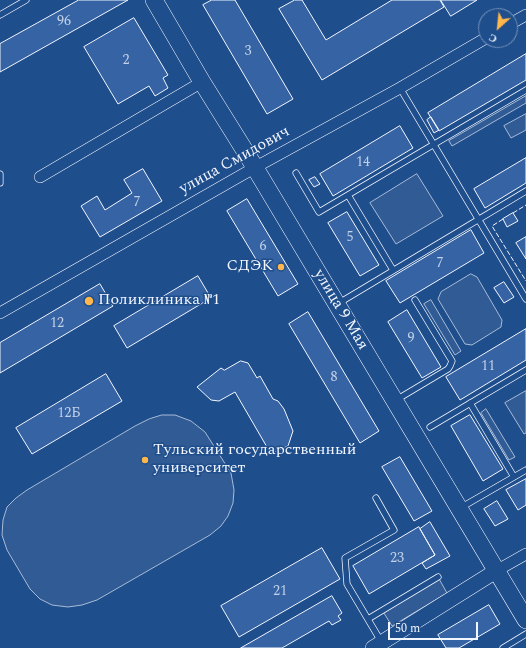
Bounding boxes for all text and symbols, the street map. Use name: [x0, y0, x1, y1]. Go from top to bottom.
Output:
north arrow: [478, 8, 518, 48]
house number: 96: [57, 14, 71, 30]
text: С: [485, 29, 500, 48]
house number: 3: [245, 44, 251, 60]
house number: 2: [123, 53, 129, 69]
street label: улица Смидович: [176, 123, 294, 199]
house number: 14: [356, 155, 370, 171]
house number: 7: [134, 195, 140, 211]
house number: 5: [347, 230, 353, 246]
house number: 6: [260, 239, 266, 255]
house number: 7: [437, 256, 443, 272]
place label: СДЭК: [227, 257, 273, 277]
marker: СДЭК: [276, 262, 286, 272]
street label: улица 9 Мая: [308, 266, 372, 354]
place label: Поликлиника №1: [98, 291, 220, 311]
marker: Поликлиника №1: [83, 295, 95, 307]
house number: 12: [50, 316, 64, 332]
house number: 9: [408, 331, 414, 347]
house number: 11: [481, 359, 495, 375]
house number: 8: [331, 370, 337, 386]
house number: 12Б: [57, 406, 81, 422]
place label: Тульский государственный университет: [153, 441, 356, 479]
marker: Тульский государственный университет: [140, 455, 150, 465]
house number: 23: [390, 551, 404, 567]
house number: 21: [273, 584, 287, 600]
scale bar: [390, 614, 480, 640]
text: 50 m: [395, 619, 420, 638]

